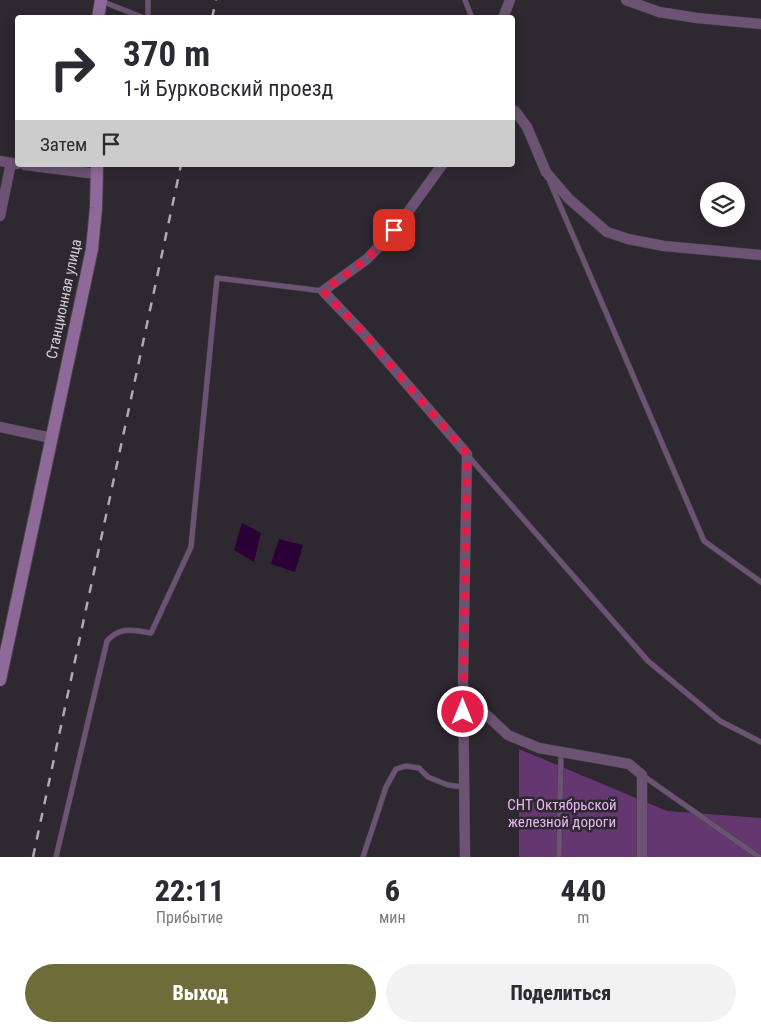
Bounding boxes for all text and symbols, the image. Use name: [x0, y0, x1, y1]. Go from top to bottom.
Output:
text: 370 m: [123, 34, 210, 75]
icon: right: [40, 35, 105, 100]
text: 1-й Бурковский проезд: [123, 76, 333, 101]
icon: arrive: [97, 130, 125, 158]
text: Затем: [40, 133, 87, 156]
map controls: [700, 182, 745, 227]
button: layers: [700, 182, 745, 227]
pin: [373, 209, 415, 251]
icon: arrive: [380, 216, 408, 244]
street label: Станционная улица: [43, 237, 85, 361]
position arrow: [436, 685, 488, 737]
park label: СНТ Октябрьской железной дороги: [507, 796, 617, 831]
text: 22:11: [155, 873, 224, 908]
text: 6: [385, 873, 400, 908]
text: 440: [560, 873, 606, 908]
text: Прибытие: [156, 908, 223, 927]
text: мин: [379, 908, 406, 927]
text: m: [577, 908, 589, 927]
button: Выход: [25, 964, 376, 1022]
button: Поделиться: [386, 964, 736, 1022]

